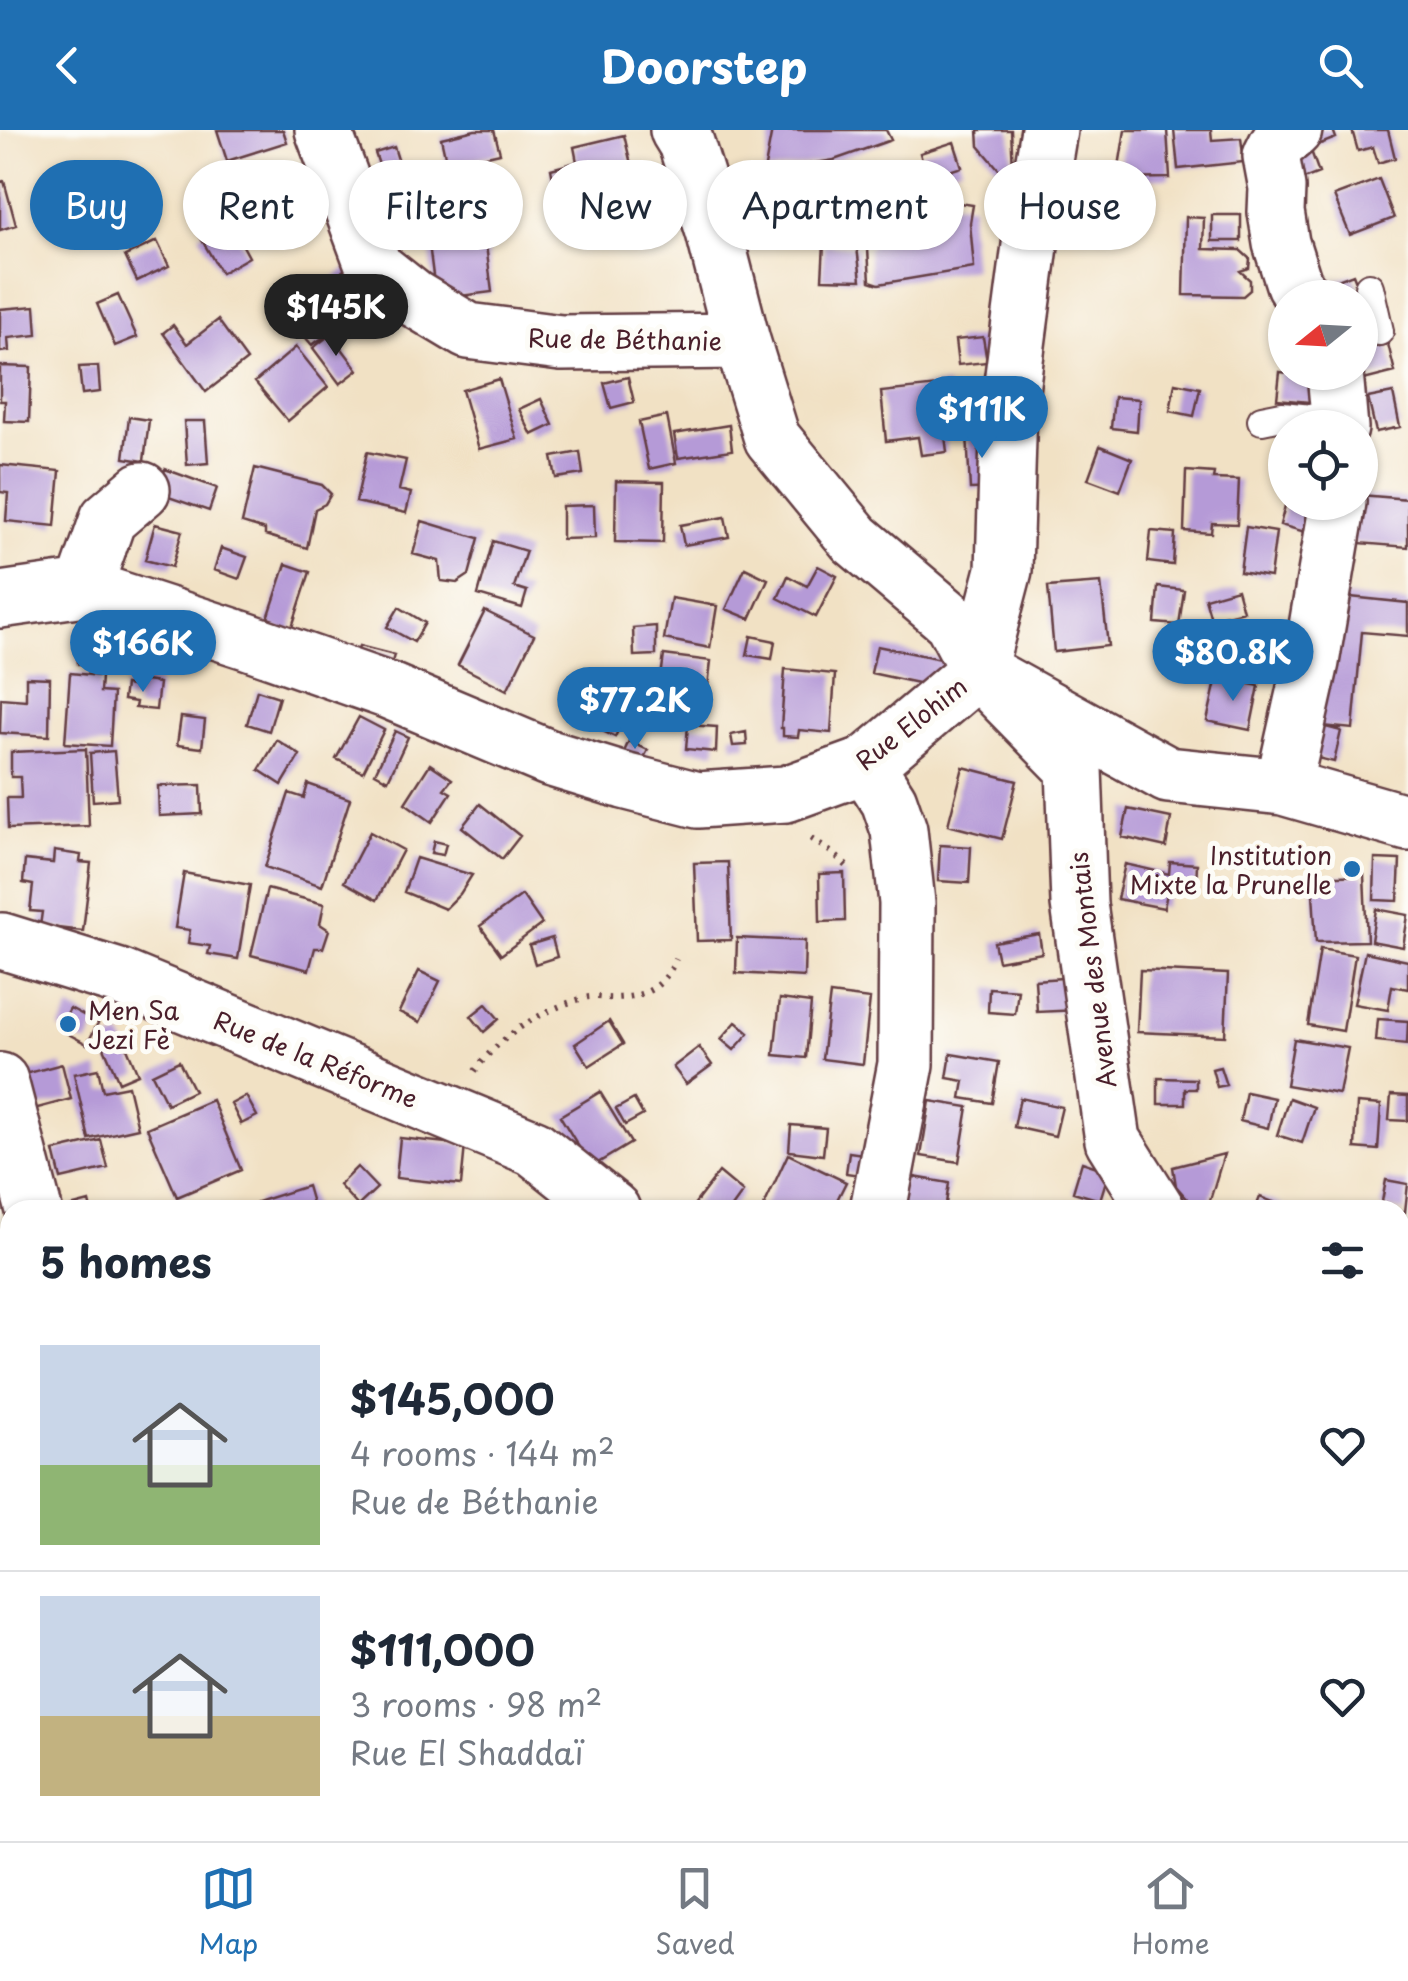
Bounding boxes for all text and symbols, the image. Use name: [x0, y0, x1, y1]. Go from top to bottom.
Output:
text: Doorstep: [601, 31, 807, 99]
icon: back: [40, 38, 95, 93]
icon: search: [1313, 38, 1368, 93]
chip: Buy: [30, 160, 163, 250]
chip: Rent: [183, 160, 329, 250]
chip: Filters: [349, 160, 523, 250]
chip: New: [543, 160, 687, 250]
chip: Apartment: [707, 160, 964, 250]
chip: House: [984, 160, 1156, 250]
pin: $145K: [266, 274, 406, 359]
north arrow: [1268, 280, 1378, 390]
map controls: [1268, 280, 1378, 520]
text: $145K: [286, 282, 386, 330]
street label: Rue de Béthanie: [528, 318, 722, 360]
pin: $111K: [912, 376, 1052, 461]
text: $111K: [938, 384, 1026, 432]
button: locate: [1268, 410, 1378, 520]
pin: $166K: [73, 610, 213, 695]
text: $166K: [92, 618, 194, 666]
pin: $80.8K: [1152, 619, 1314, 704]
text: $80.8K: [1175, 627, 1292, 675]
pin: $77.2K: [554, 667, 716, 752]
street label: Rue Elohim: [847, 667, 975, 779]
text: $77.2K: [579, 675, 691, 723]
place label: Institution Mixte la Prunelle: [1130, 836, 1332, 903]
street label: Avenue des Montais: [1059, 850, 1125, 1090]
marker: Institution Mixte la Prunelle: [1341, 858, 1363, 880]
place label: Men Sa Jezi Fè: [88, 991, 179, 1058]
street label: Rue de la Réforme: [208, 1001, 424, 1117]
marker: Men Sa Jezi Fè: [57, 1013, 79, 1035]
text: 5 homes: [40, 1229, 212, 1292]
icon: filters: [1315, 1233, 1370, 1288]
text: $145,000: [350, 1366, 555, 1429]
icon: home: [120, 1385, 240, 1505]
icon: heart: [1315, 1418, 1370, 1473]
text: 4 rooms · 144 m²: [350, 1429, 615, 1477]
text: Rue de Béthanie: [350, 1477, 598, 1525]
text: $111,000: [350, 1617, 535, 1680]
icon: home: [120, 1636, 240, 1756]
icon: heart: [1315, 1669, 1370, 1724]
text: 3 rooms · 98 m²: [350, 1680, 602, 1728]
text: Rue El Shaddaï: [350, 1728, 583, 1776]
tab: Map: [198, 1861, 258, 1964]
tab: Saved: [655, 1861, 735, 1964]
tab: Home: [1132, 1861, 1210, 1964]

